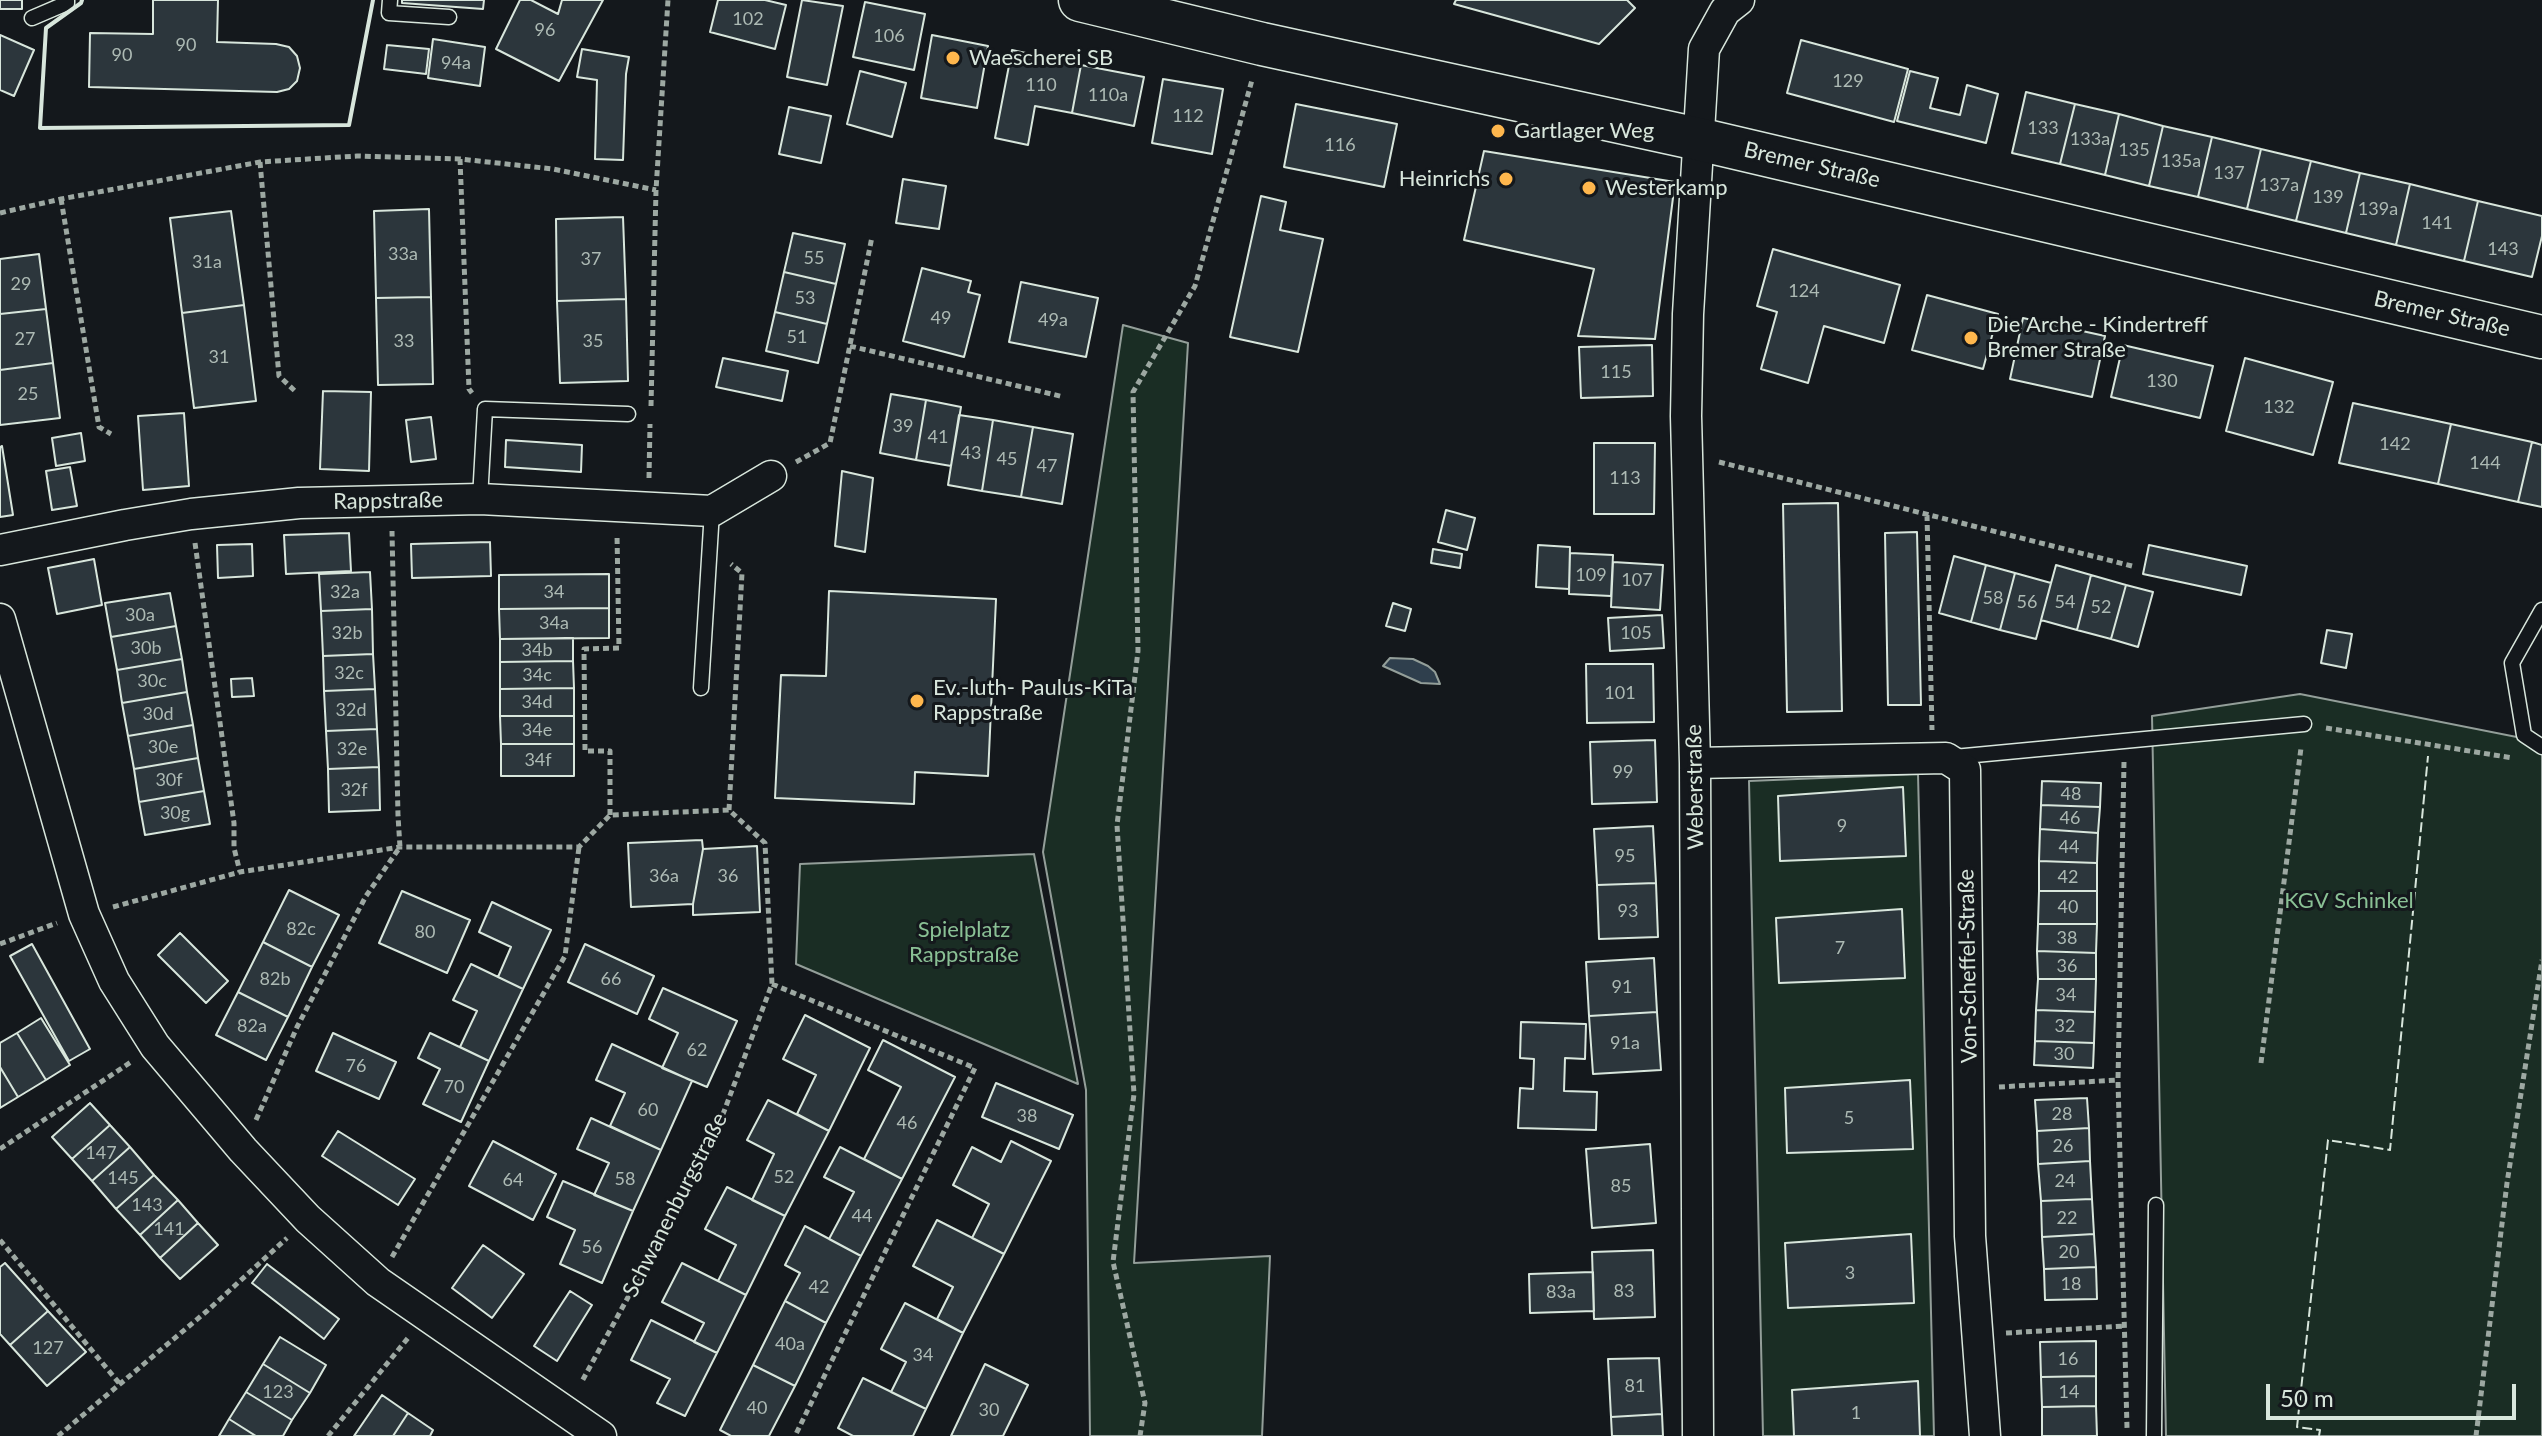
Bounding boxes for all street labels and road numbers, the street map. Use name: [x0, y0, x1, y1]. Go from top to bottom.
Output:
street label: Bremer Straße: [1741, 137, 1883, 193]
street label: Bremer Straße: [2371, 286, 2513, 342]
street label: Rappstraße: [333, 487, 443, 515]
street label: Weberstraße: [1681, 724, 1709, 850]
street label: Von-Scheffel-Straße: [1953, 869, 1983, 1063]
street label: Schwanenburgstraße: [617, 1108, 733, 1302]

